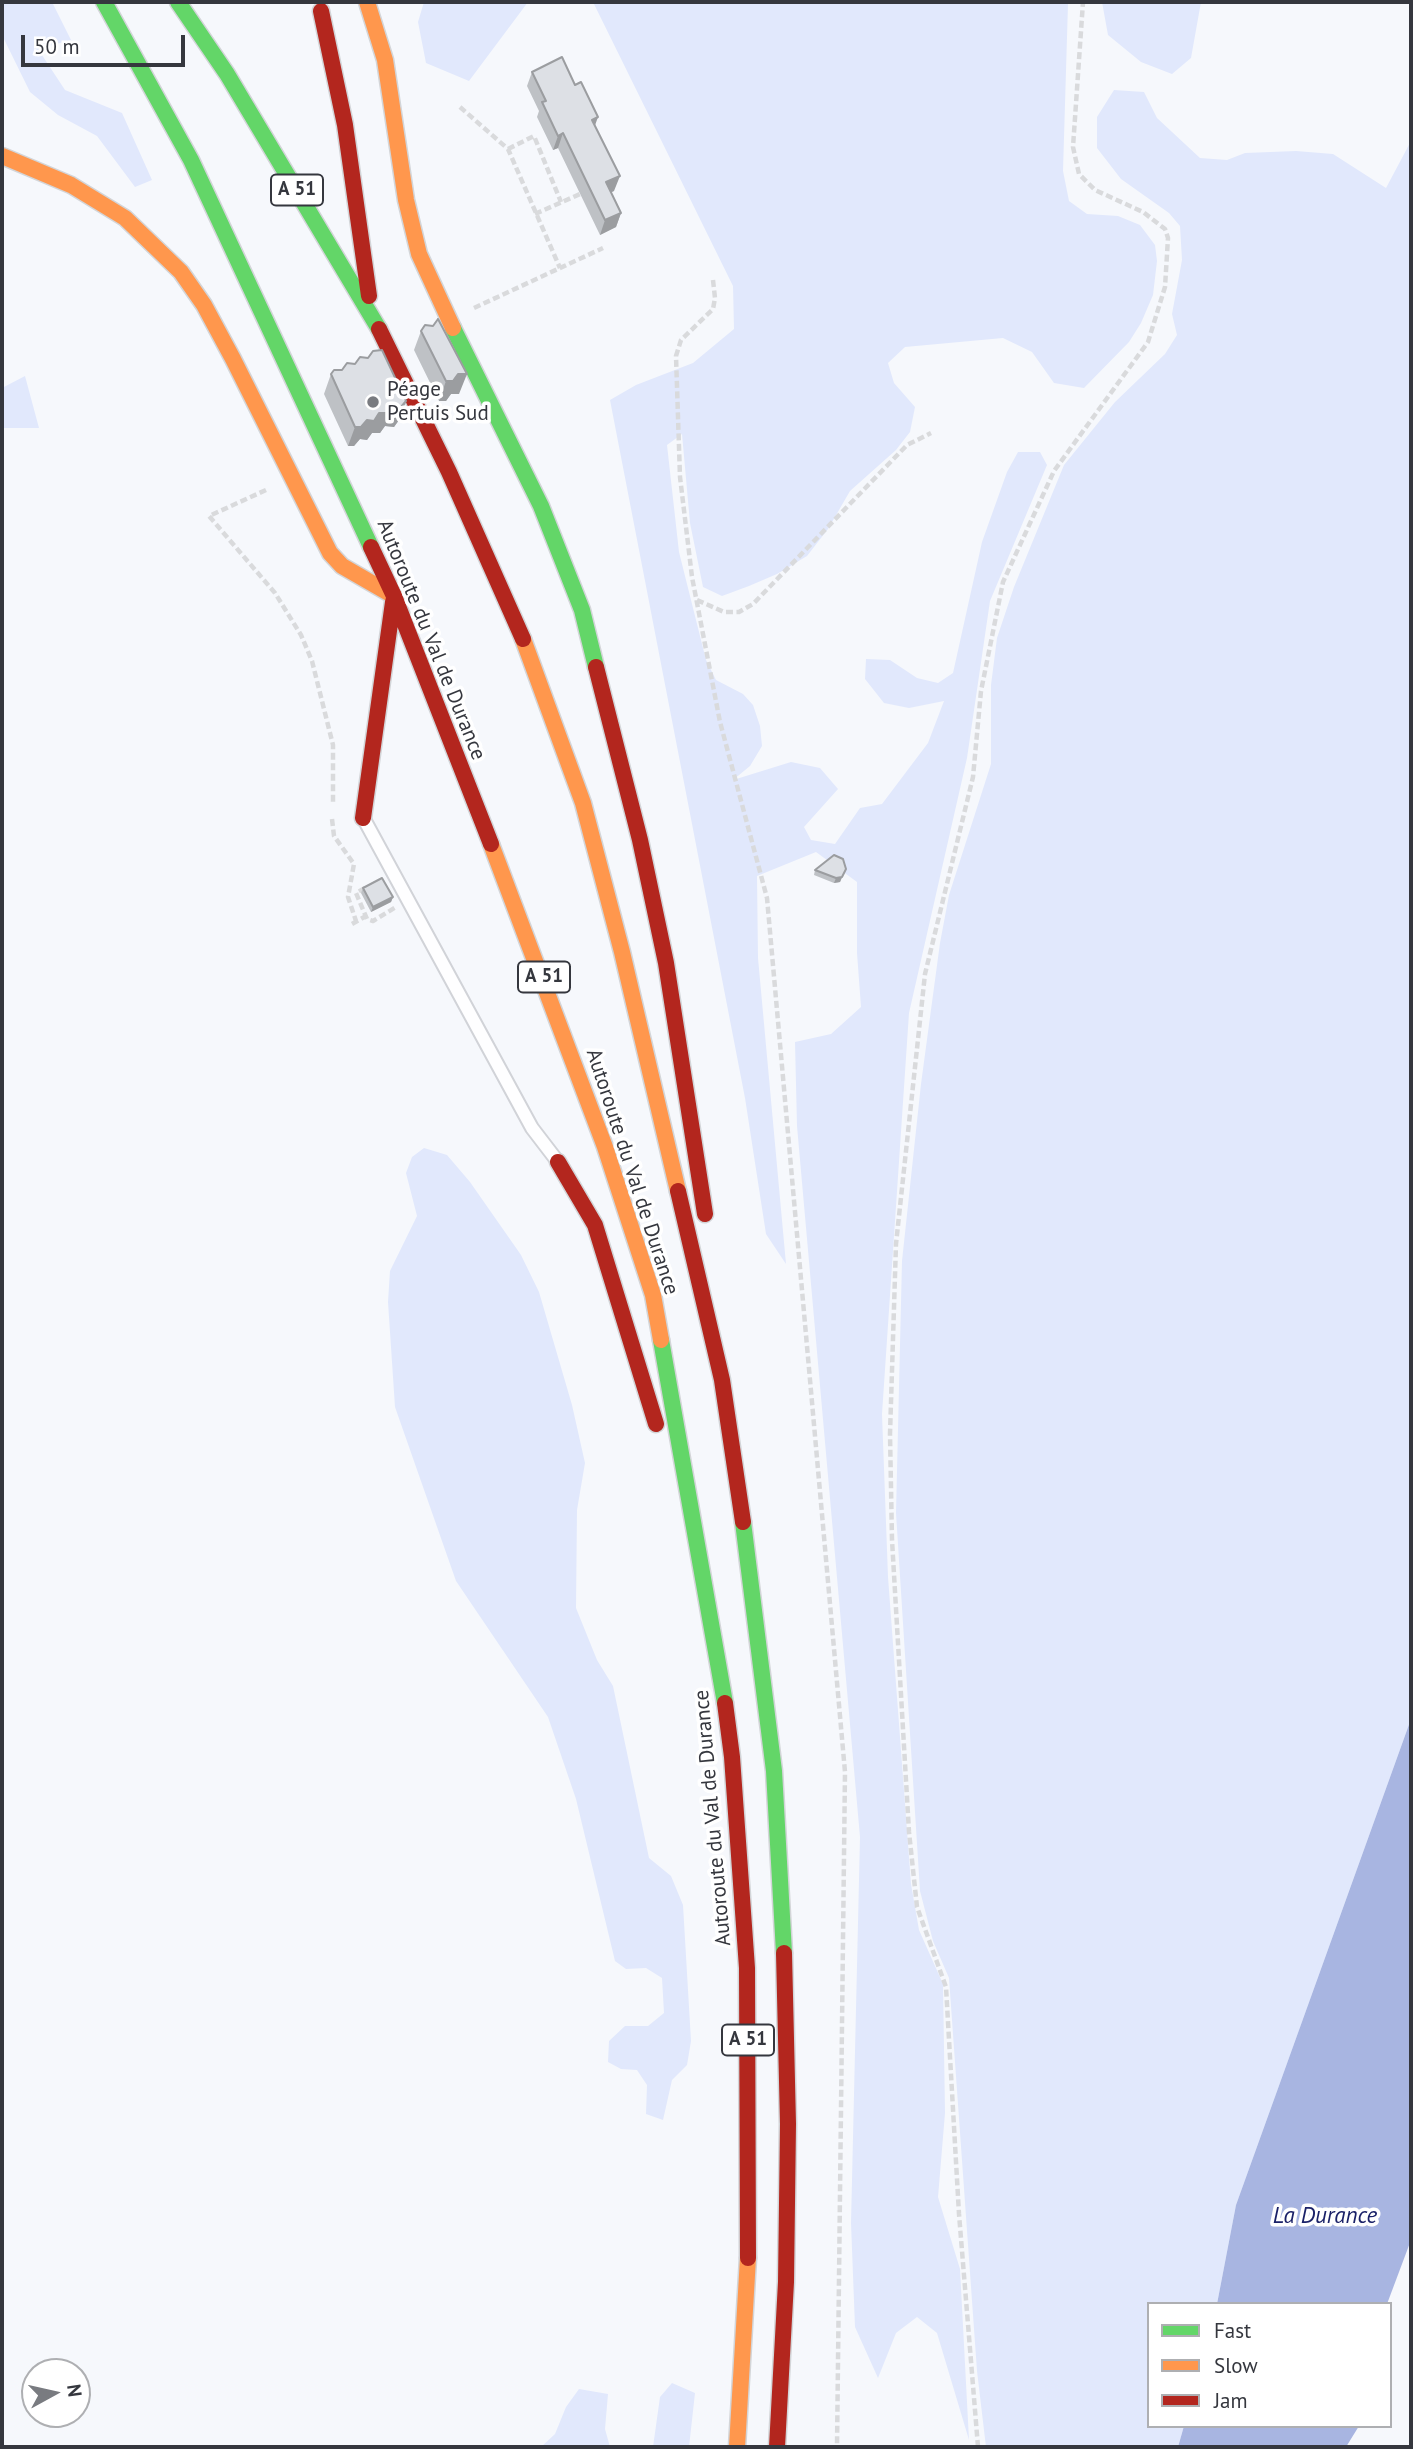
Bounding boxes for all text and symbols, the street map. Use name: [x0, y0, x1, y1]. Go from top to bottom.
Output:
scale bar: [24, 21, 189, 65]
text: 50 m: [34, 33, 80, 60]
road number: A 51: [271, 174, 323, 206]
place label: Péage Pertuis Sud: [387, 377, 489, 427]
marker: Péage Pertuis Sud: [365, 394, 381, 410]
street label: Autoroute du Val de Durance: [371, 516, 491, 764]
road number: A 51: [518, 962, 570, 993]
street label: Autoroute du Val de Durance: [580, 1046, 684, 1298]
street label: Autoroute du Val de Durance: [689, 1689, 737, 1947]
road number: A 51: [722, 2024, 774, 2056]
water label: La Durance: [1273, 2202, 1377, 2230]
legend: [1147, 2302, 1392, 2428]
text: Fast: [1214, 2317, 1251, 2344]
text: Slow: [1214, 2352, 1258, 2379]
north arrow: [21, 2358, 91, 2428]
text: N: [62, 2382, 88, 2398]
text: Jam: [1214, 2387, 1248, 2414]

